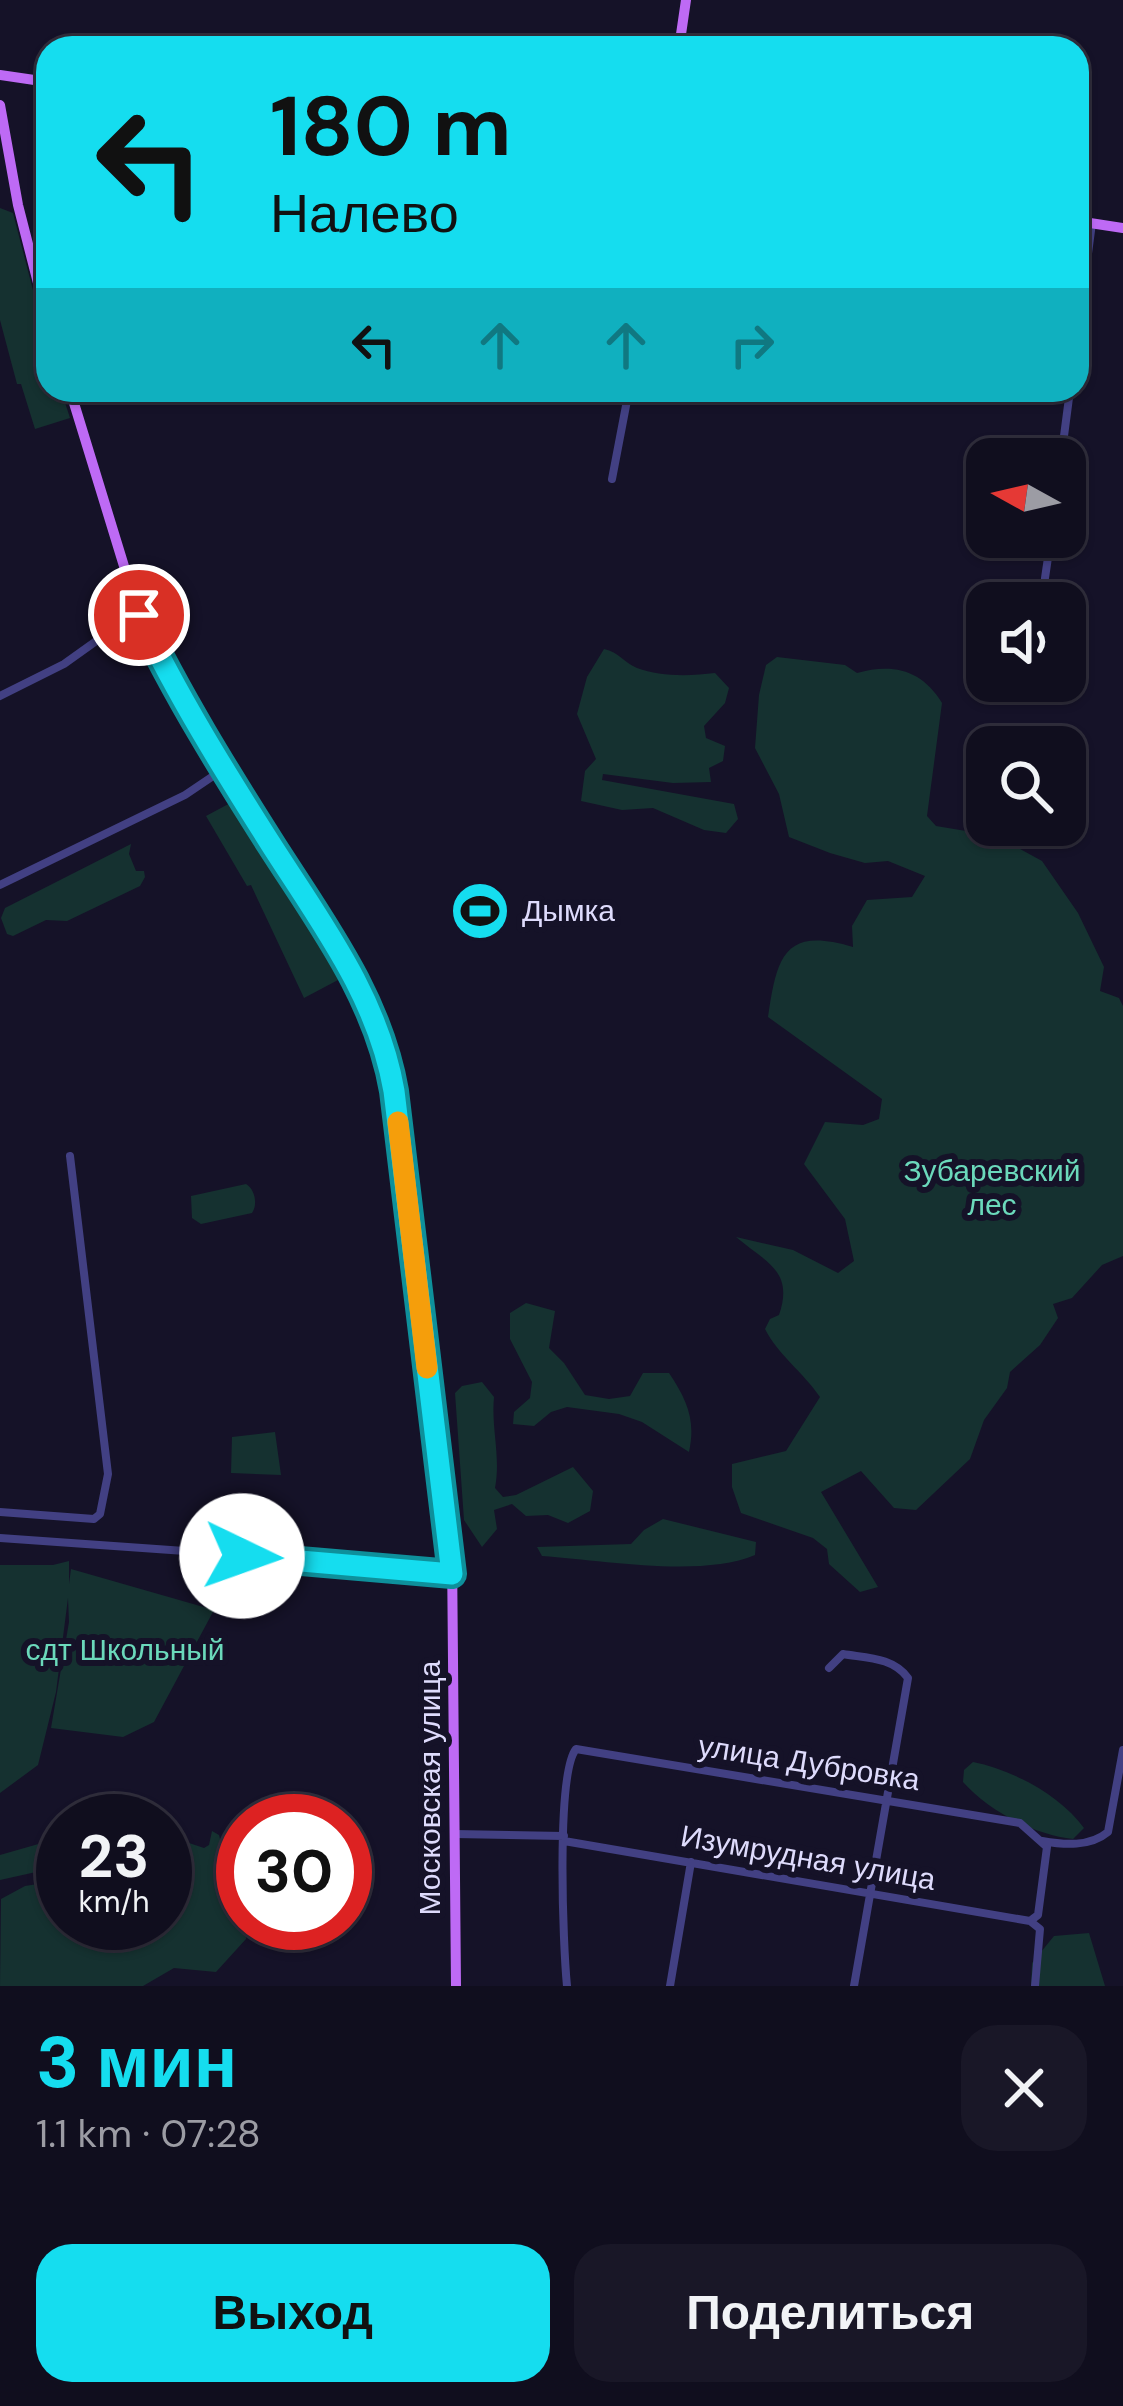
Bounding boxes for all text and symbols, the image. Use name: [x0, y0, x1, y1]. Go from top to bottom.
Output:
text: 180 m: [270, 72, 512, 181]
icon: left: [72, 84, 228, 240]
text: Налево: [270, 178, 459, 249]
icon: left: [341, 312, 407, 378]
icon: ahead: [467, 312, 533, 378]
icon: ahead: [593, 312, 659, 378]
icon: right: [719, 312, 785, 378]
north arrow: [966, 438, 1086, 558]
map controls: [966, 438, 1086, 846]
pin: [88, 564, 190, 666]
icon: arrive: [106, 582, 172, 648]
button: sound: [966, 582, 1086, 702]
button: search: [966, 726, 1086, 846]
sports icon: Дымка: [449, 880, 511, 942]
place label: Дымка: [522, 891, 615, 930]
park label: Зубаревский лес: [903, 1151, 1081, 1224]
position arrow: [179, 1493, 305, 1619]
park label: сдт Школьный: [25, 1630, 225, 1669]
street label: Московская улица: [410, 1660, 449, 1915]
street label: улица Дубровка: [696, 1726, 923, 1799]
speed limit sign: 30: [216, 1794, 372, 1950]
street label: Изумрудная улица: [678, 1816, 939, 1899]
text: 23: [79, 1817, 149, 1896]
text: km/h: [79, 1882, 149, 1921]
text: 3 мин: [36, 2016, 237, 2109]
button: close: [961, 2025, 1087, 2151]
text: 1.1 km · 07:28: [36, 2108, 261, 2159]
button: Выход: [36, 2244, 550, 2382]
button: Поделиться: [574, 2244, 1087, 2382]

